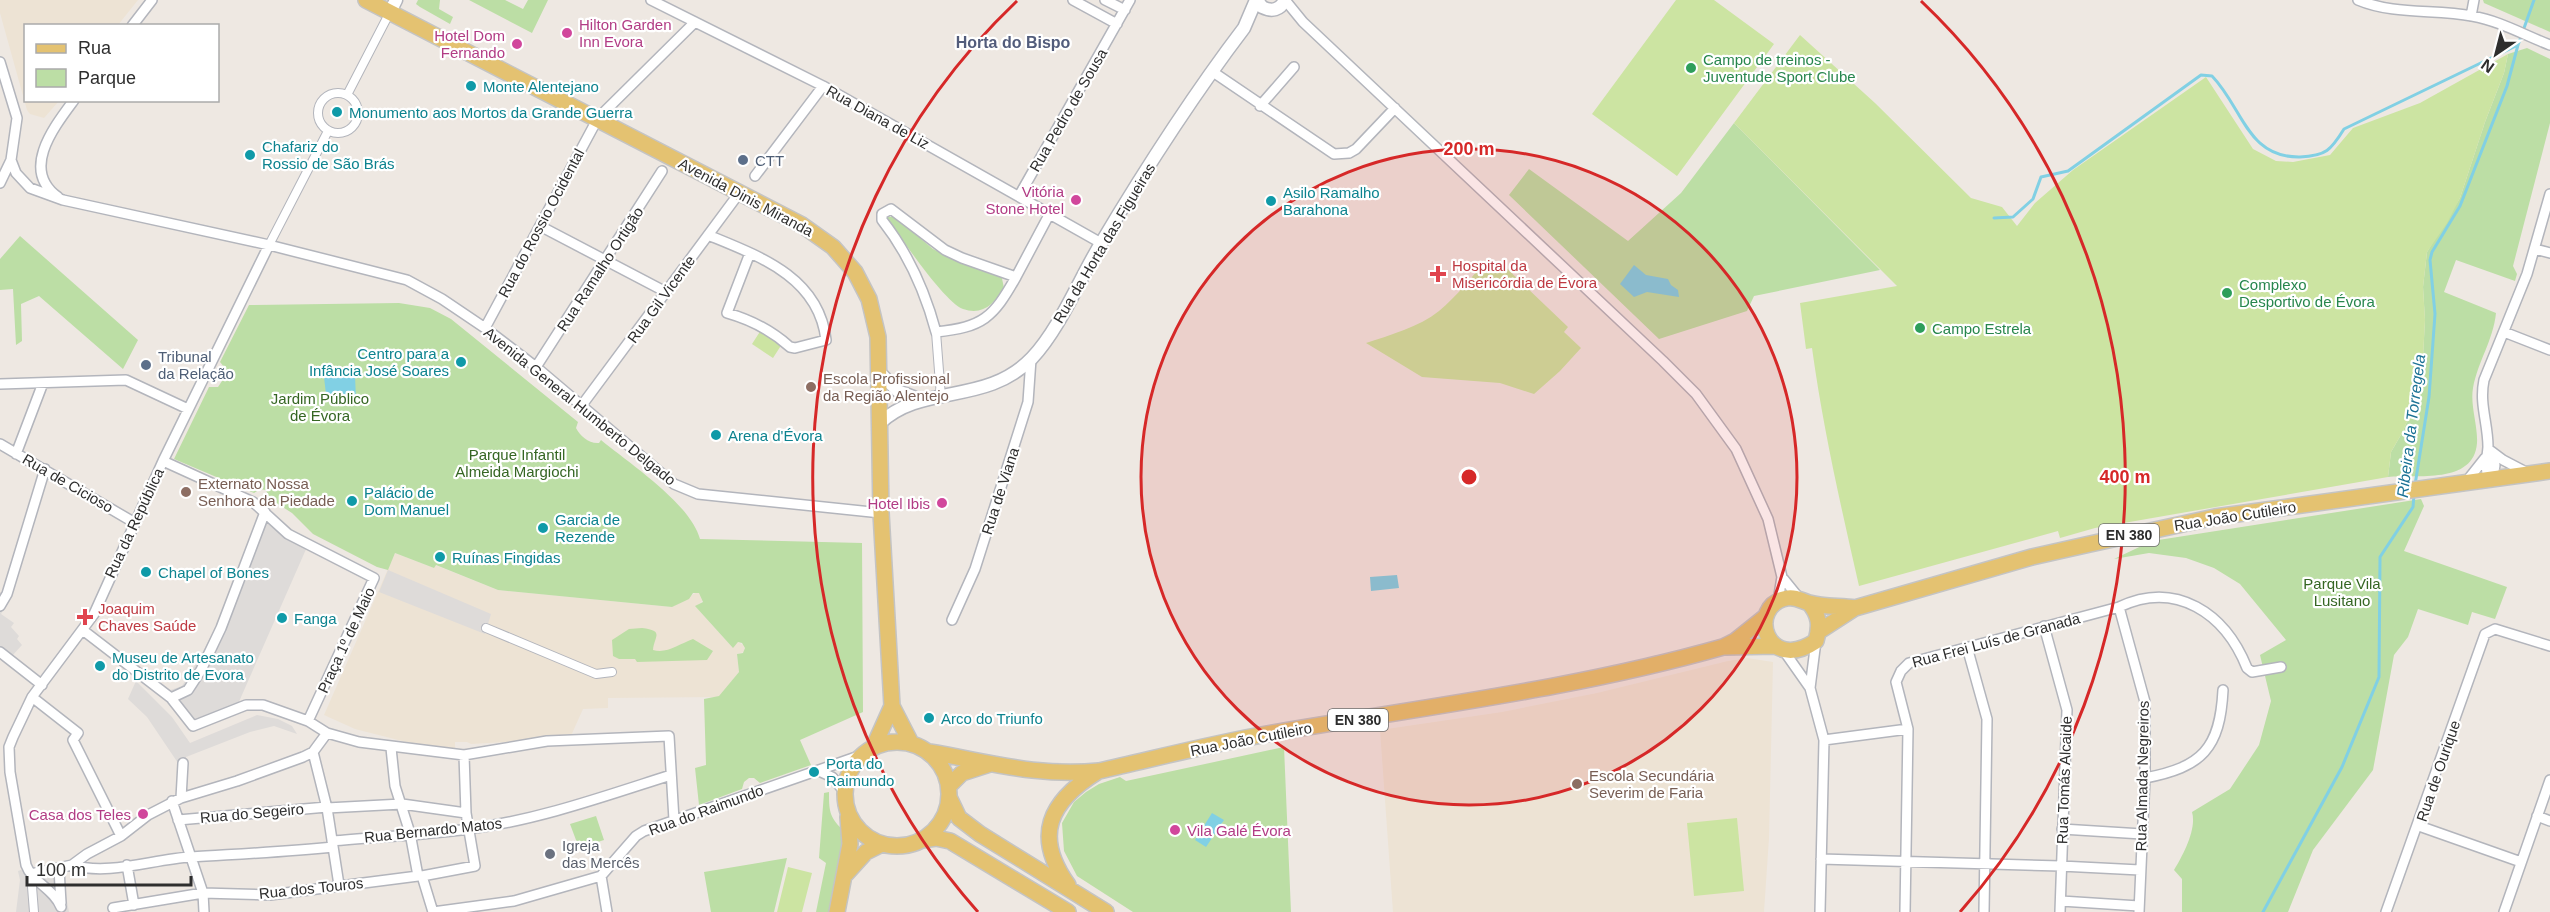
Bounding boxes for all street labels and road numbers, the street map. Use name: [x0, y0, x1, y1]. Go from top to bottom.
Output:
street label: Rua Pedro de Sousa: [1026, 45, 1111, 175]
street label: Rua Diana de Liz: [824, 82, 932, 152]
street label: Rua do Rossio Ocidental: [495, 146, 587, 300]
street label: Avenida Dinis Miranda: [676, 154, 817, 240]
street label: Rua da Horta das Figueiras: [1049, 160, 1159, 326]
street label: Rua Ramalho Ortigão: [553, 204, 647, 334]
street label: Rua Gil Vicente: [624, 252, 698, 346]
street label: Avenida General Humberto Delgado: [481, 323, 679, 489]
street label: Rua de Viana: [978, 445, 1022, 537]
street label: Rua de Cicioso: [20, 450, 116, 516]
street label: Rua da República: [101, 465, 167, 581]
street label: Rua João Cutileiro: [2173, 498, 2297, 534]
road number: EN 380: [2099, 524, 2159, 546]
street label: Praça 1º de Maio: [314, 584, 378, 696]
street label: Rua Frei Luís de Granada: [1910, 609, 2083, 671]
street label: Rua Almada Negreiros: [2132, 700, 2152, 852]
road number: EN 380: [1328, 709, 1388, 731]
street label: Rua Tomás Alcaide: [2053, 716, 2075, 844]
street label: Rua de Ourique: [2413, 718, 2463, 824]
street label: Rua João Cutileiro: [1189, 719, 1313, 759]
street label: Rua do Raimundo: [646, 781, 766, 839]
street label: Rua do Segeiro: [199, 800, 305, 826]
street label: Rua Bernardo Matos: [363, 814, 503, 846]
street label: Rua dos Touros: [258, 874, 364, 902]

